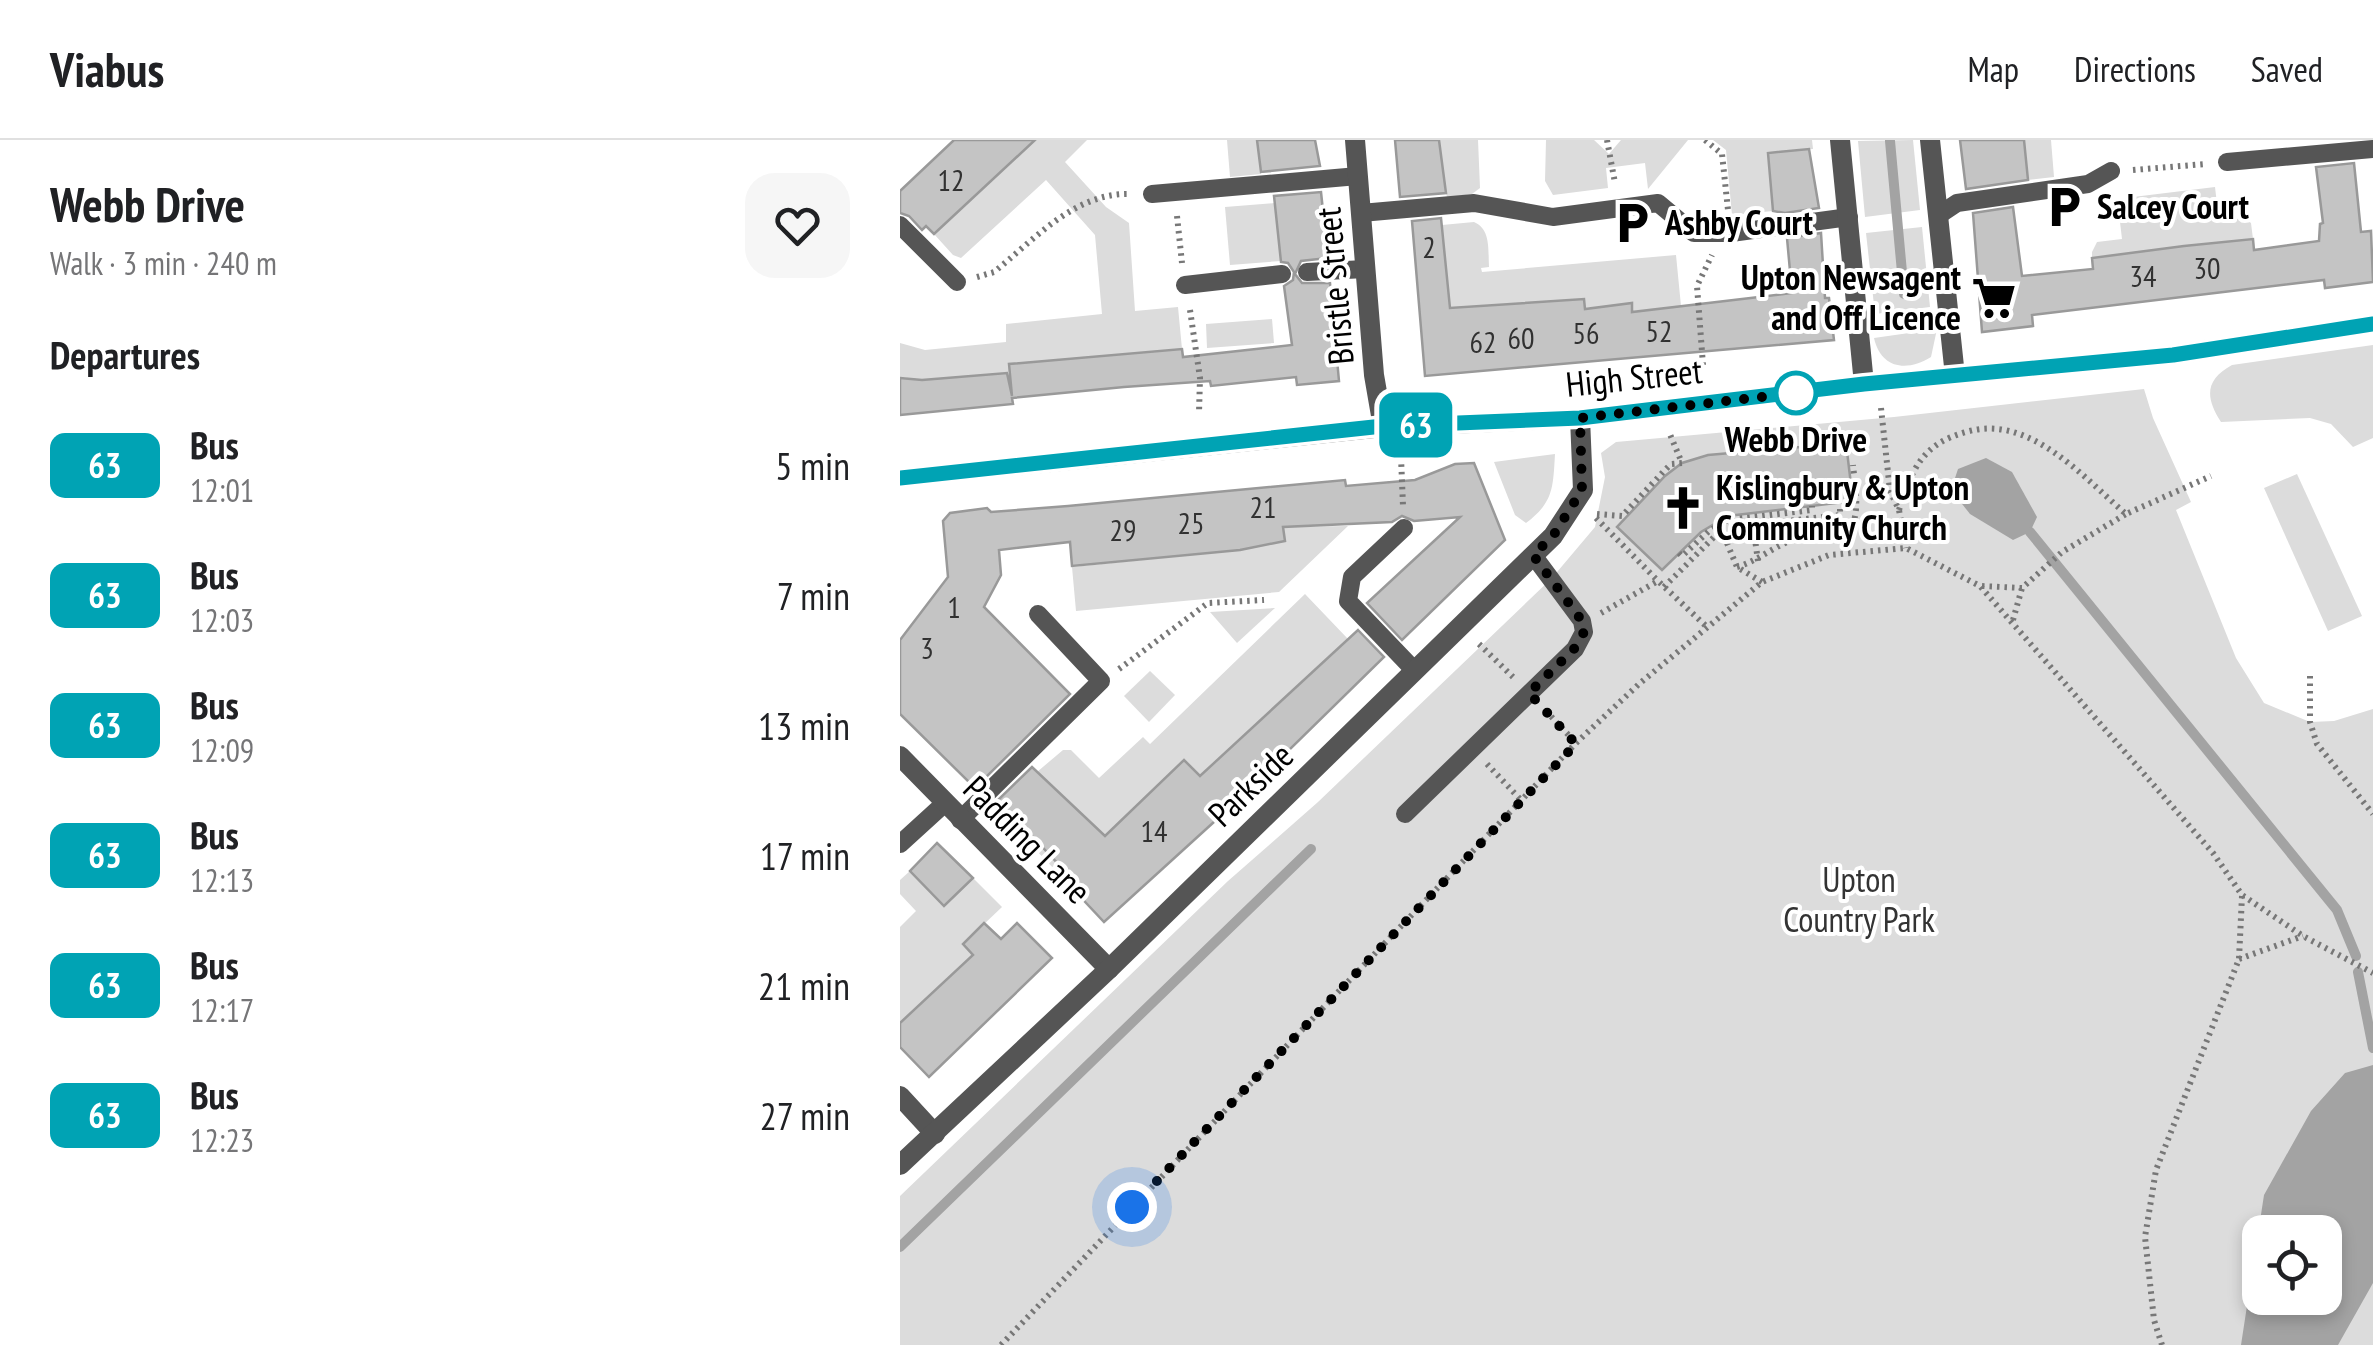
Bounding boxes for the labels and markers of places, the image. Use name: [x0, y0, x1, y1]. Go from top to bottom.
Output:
parking icon: Salcey Court: [2040, 183, 2088, 231]
place label: Salcey Court: [2097, 183, 2249, 229]
parking icon: Ashby Court: [1608, 199, 1656, 247]
place label: Ashby Court: [1664, 199, 1813, 245]
place label: Upton Newsagent and Off Licence: [1741, 254, 1961, 340]
supermarket icon: Upton Newsagent and Off Licence: [1970, 274, 2018, 322]
marker: Webb Drive: [1775, 372, 1817, 414]
place label: Webb Drive: [1724, 416, 1867, 462]
place label: Kislingbury & Upton Community Church: [1716, 464, 1969, 550]
church icon: Kislingbury & Upton Community Church: [1659, 484, 1707, 532]

